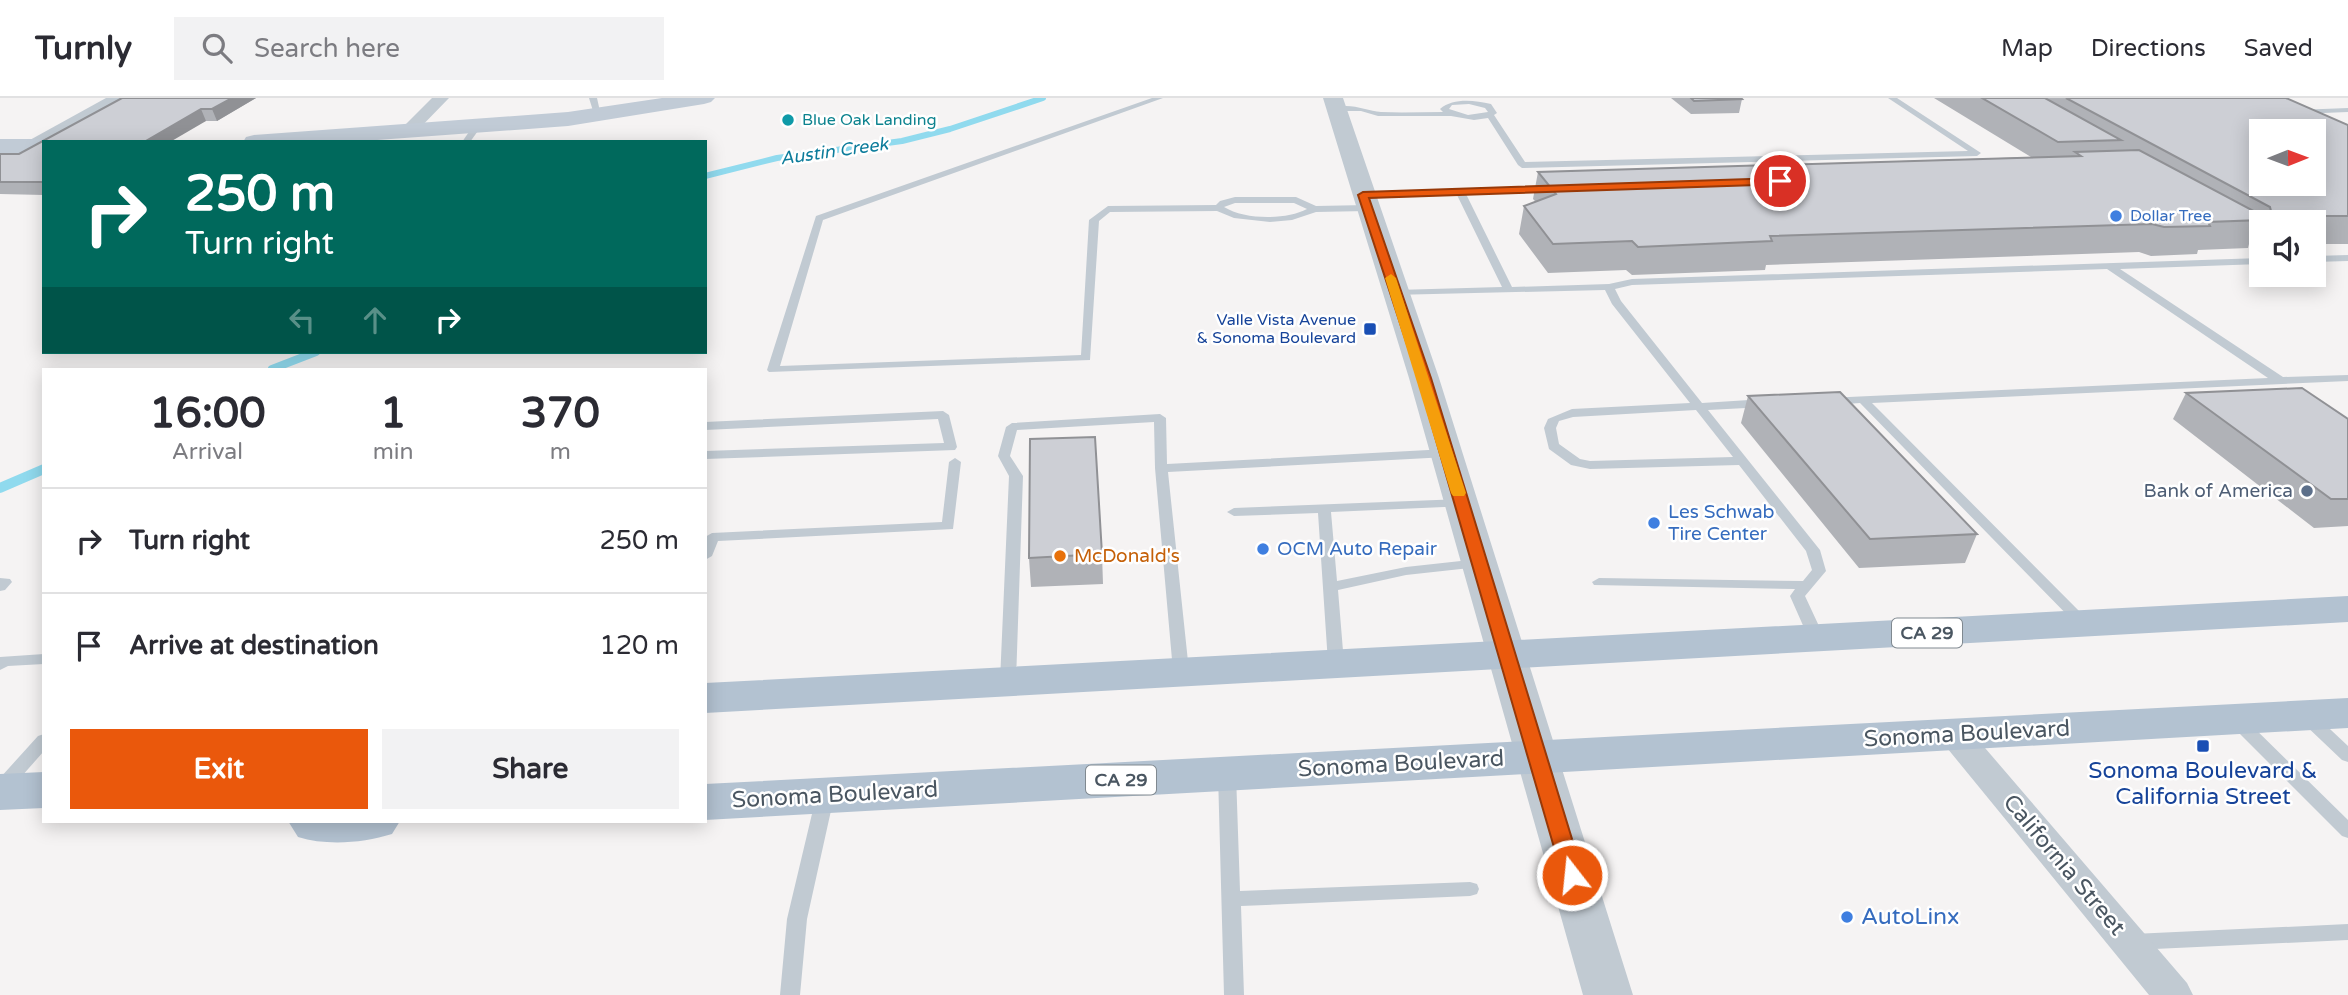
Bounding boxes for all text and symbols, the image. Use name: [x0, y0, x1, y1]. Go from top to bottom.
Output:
search box: [174, 17, 664, 80]
text: Turnly: [35, 29, 132, 68]
icon: search: [198, 29, 236, 67]
text: Search here: [254, 33, 400, 64]
text: Map: [2001, 34, 2053, 63]
text: Directions: [2091, 34, 2206, 63]
text: Saved: [2244, 34, 2313, 63]
place label: Blue Oak Landing: [802, 110, 937, 130]
marker: Blue Oak Landing: [780, 112, 796, 128]
north arrow: [2249, 119, 2326, 196]
map controls: [2249, 119, 2326, 287]
water label: Austin Creek: [779, 132, 891, 169]
pin: [1750, 151, 1810, 211]
icon: arrive: [1761, 162, 1799, 200]
text: 250 m: [185, 165, 335, 224]
icon: right: [70, 168, 161, 259]
place label: Dollar Tree: [2130, 206, 2211, 226]
marker: Dollar Tree: [2108, 208, 2124, 224]
button: sound: [2249, 210, 2326, 287]
text: Turn right: [185, 225, 334, 263]
icon: left: [283, 301, 321, 339]
icon: ahead: [356, 301, 394, 339]
icon: right: [429, 301, 467, 339]
place label: Valle Vista Avenue & Sonoma Boulevard: [1196, 310, 1356, 348]
marker: Valle Vista Avenue & Sonoma Boulevard: [1362, 321, 1378, 337]
text: 16:00: [149, 388, 266, 439]
text: 1: [380, 388, 406, 439]
text: 370: [521, 388, 600, 439]
text: Arrival: [172, 438, 243, 466]
text: min: [373, 438, 414, 466]
text: m: [550, 438, 571, 466]
place label: Bank of America: [2144, 480, 2293, 502]
marker: Bank of America: [2299, 483, 2315, 499]
place label: Les Schwab Tire Center: [1668, 501, 1775, 545]
marker: Les Schwab Tire Center: [1646, 515, 1662, 531]
icon: right: [70, 522, 108, 560]
text: Turn right: [129, 525, 250, 556]
text: 250 m: [599, 525, 679, 556]
place label: OCM Auto Repair: [1277, 538, 1438, 560]
marker: OCM Auto Repair: [1255, 541, 1271, 557]
place label: McDonald's: [1074, 545, 1180, 567]
marker: McDonald's: [1052, 548, 1068, 564]
road number: CA 29: [1892, 618, 1962, 648]
icon: arrive: [70, 627, 108, 665]
text: Arrive at destination: [129, 630, 379, 661]
text: 120 m: [599, 630, 679, 661]
street label: Sonoma Boulevard: [1863, 715, 2071, 753]
button: Exit: [70, 729, 368, 809]
button: Share: [382, 729, 679, 809]
marker: Sonoma Boulevard & California Street: [2195, 738, 2211, 754]
street label: Sonoma Boulevard: [1297, 745, 1505, 783]
place label: Sonoma Boulevard & California Street: [2088, 757, 2318, 811]
road number: CA 29: [1086, 766, 1156, 794]
street label: Sonoma Boulevard: [731, 776, 939, 814]
street label: California Street: [1997, 789, 2131, 941]
position arrow: [1535, 838, 1609, 912]
place label: AutoLinx: [1861, 903, 1960, 931]
marker: AutoLinx: [1839, 909, 1855, 925]

